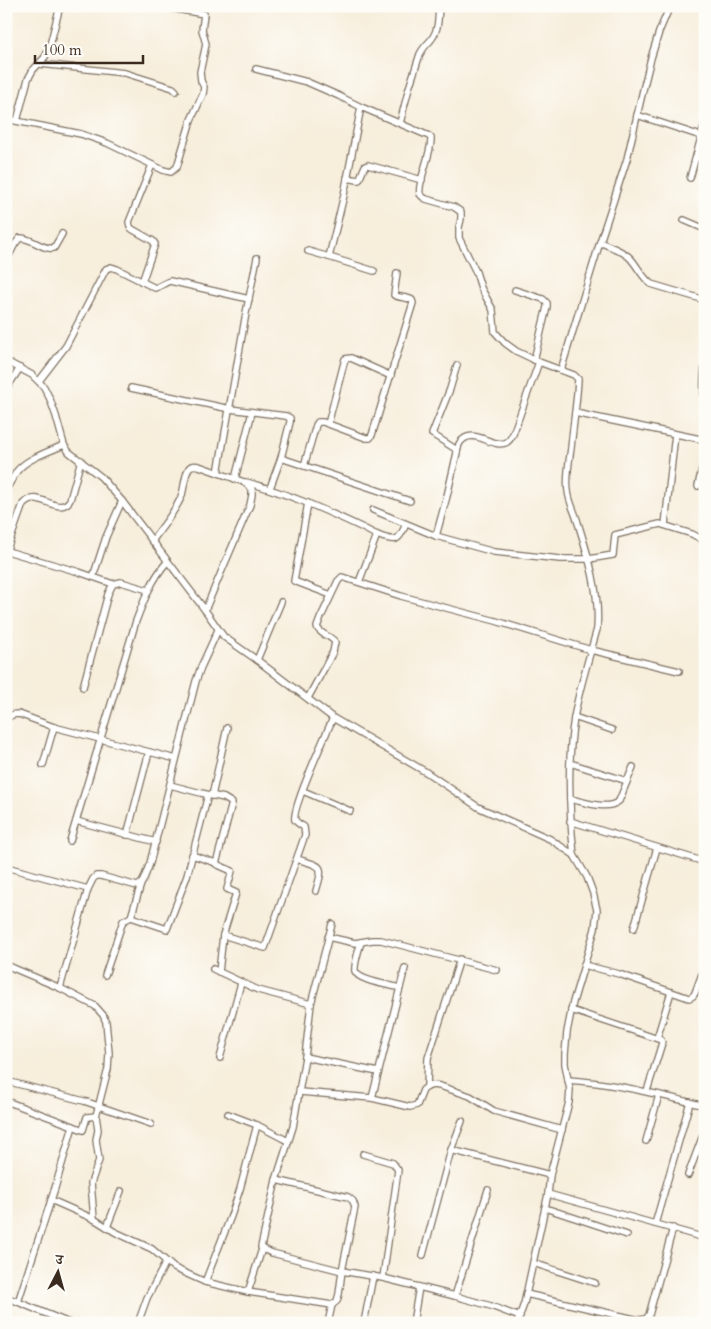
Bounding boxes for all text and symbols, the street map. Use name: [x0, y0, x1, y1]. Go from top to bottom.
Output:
scale bar: [35, 32, 142, 64]
text: 100 m: [42, 40, 82, 60]
north arrow: [32, 1246, 82, 1296]
text: उ: [54, 1250, 65, 1269]

